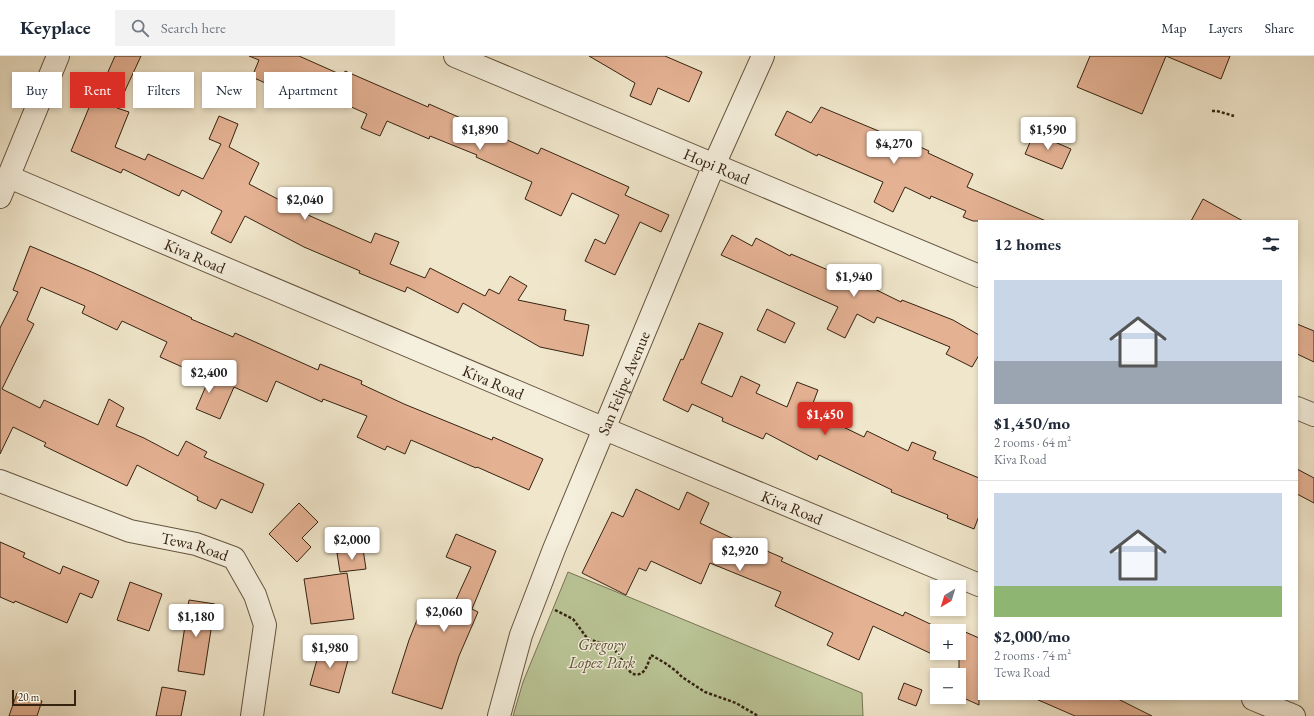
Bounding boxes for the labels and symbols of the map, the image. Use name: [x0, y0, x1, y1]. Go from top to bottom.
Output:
pin: $1,890: [447, 117, 513, 151]
pin: $1,590: [1015, 117, 1081, 151]
pin: $4,270: [861, 131, 927, 165]
street label: Hopi Road: [680, 143, 754, 190]
pin: $2,040: [272, 187, 338, 221]
street label: Kiva Road: [161, 234, 230, 279]
pin: $1,940: [821, 264, 887, 298]
street label: San Felipe Avenue: [593, 328, 655, 438]
pin: $2,400: [176, 360, 242, 394]
street label: Kiva Road: [459, 360, 528, 405]
pin: $1,450: [792, 402, 858, 436]
street label: Kiva Road: [758, 485, 827, 530]
street label: Tewa Road: [159, 527, 232, 566]
pin: $2,000: [319, 527, 385, 561]
pin: $2,920: [707, 538, 773, 572]
north arrow: [930, 580, 966, 616]
pin: $2,060: [411, 599, 477, 633]
pin: $1,180: [163, 604, 229, 638]
park label: Gregory Lopez Park: [568, 634, 636, 673]
pin: $1,980: [297, 635, 363, 669]
scale bar: [12, 688, 76, 707]

